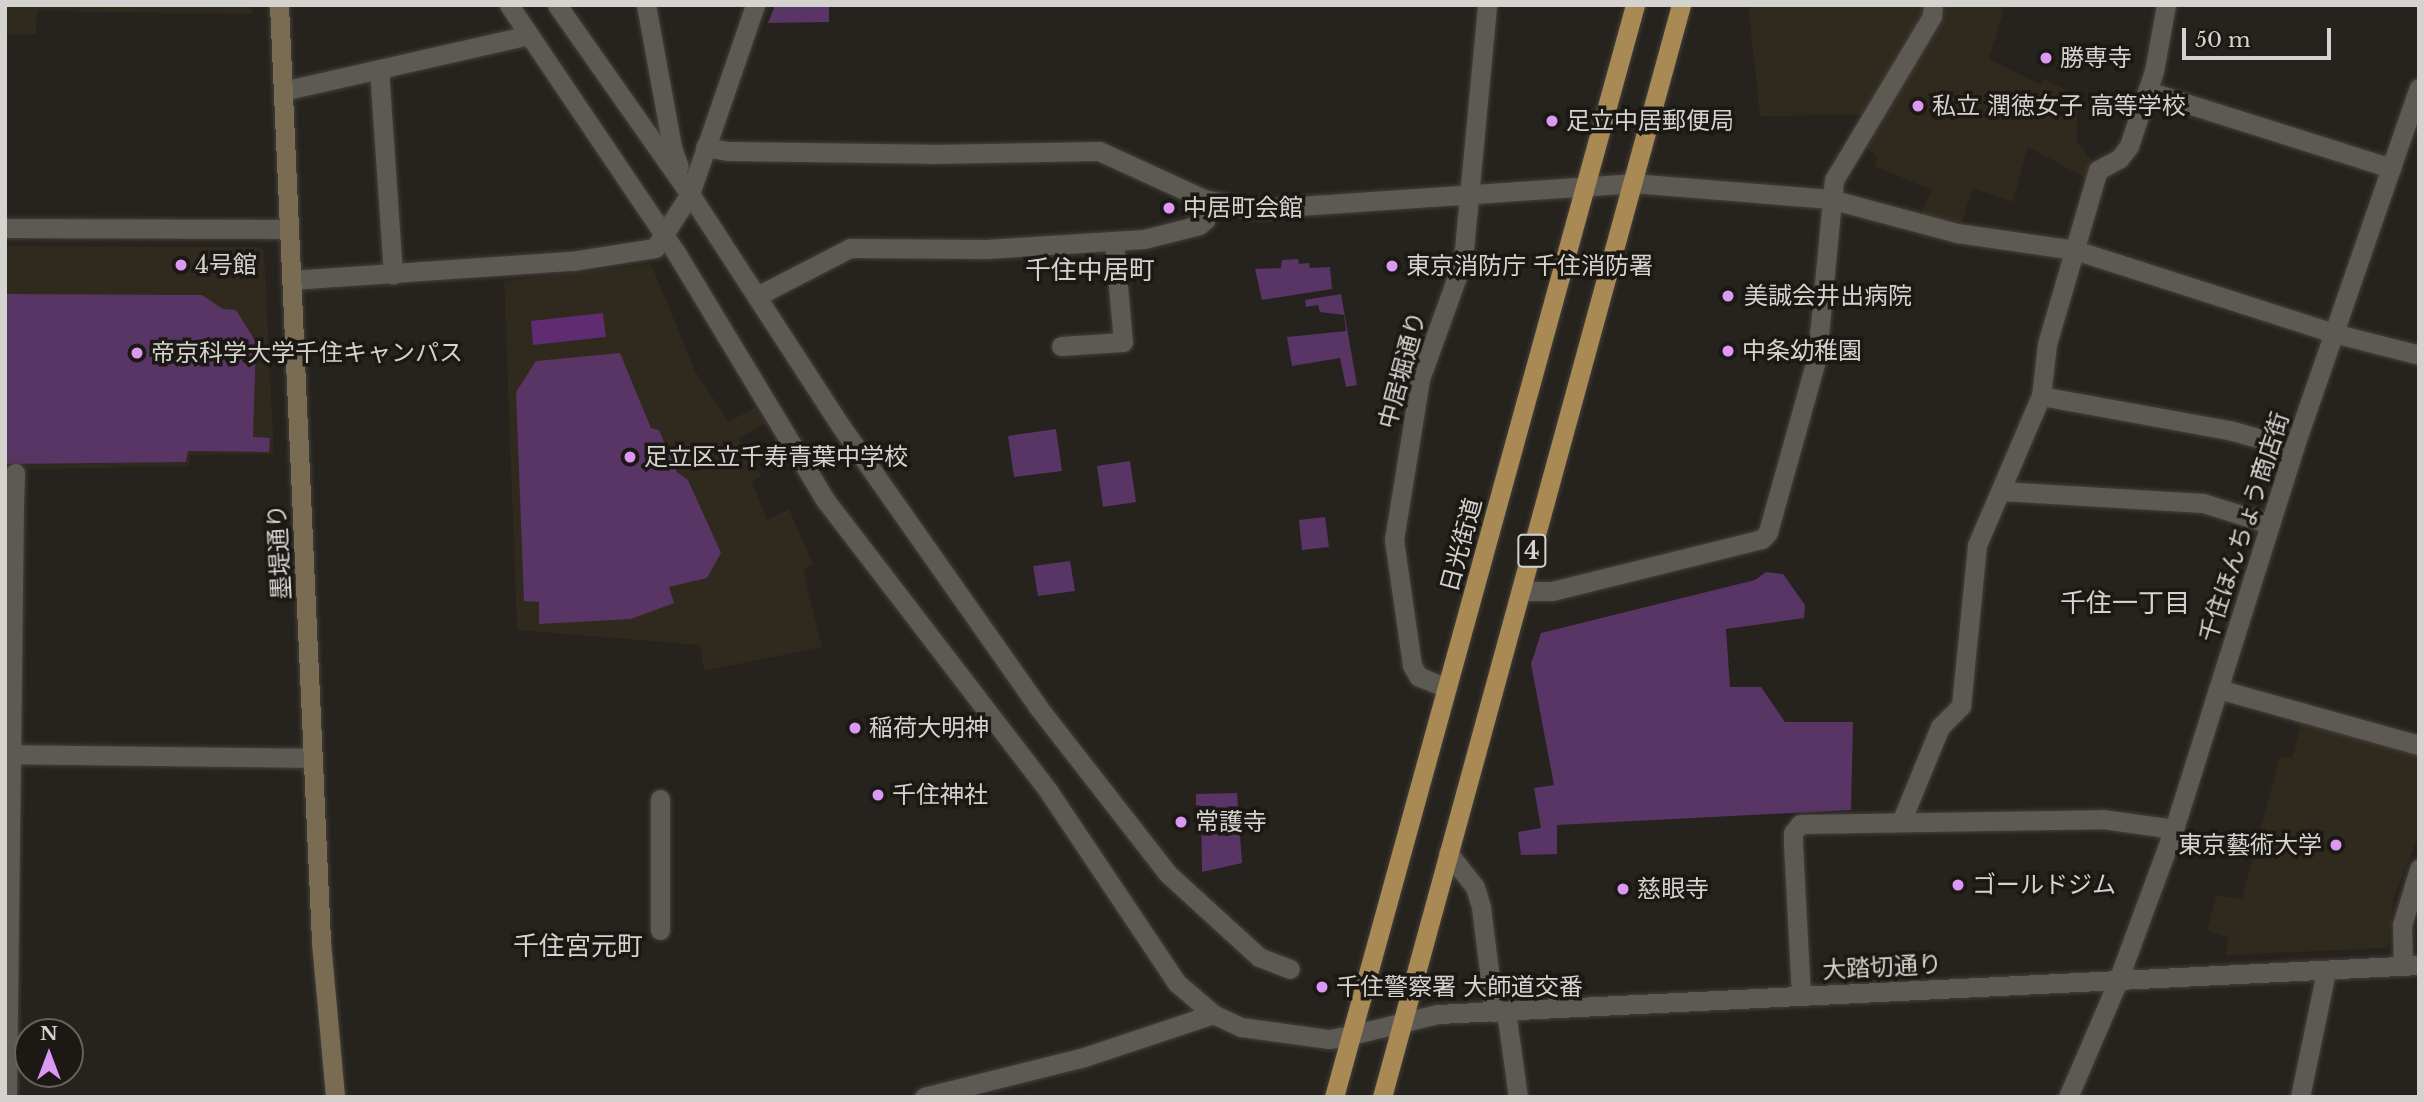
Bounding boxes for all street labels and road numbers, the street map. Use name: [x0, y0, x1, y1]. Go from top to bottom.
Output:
street label: 中居堀通り: [1373, 308, 1431, 432]
street label: 千住ほんちょう商店街: [2193, 408, 2295, 646]
street label: 日光街道: [1435, 495, 1487, 595]
street label: 墨堤通り: [262, 503, 296, 601]
road number: 4: [1516, 531, 1548, 570]
street label: 大踏切通り: [1821, 949, 1943, 985]

